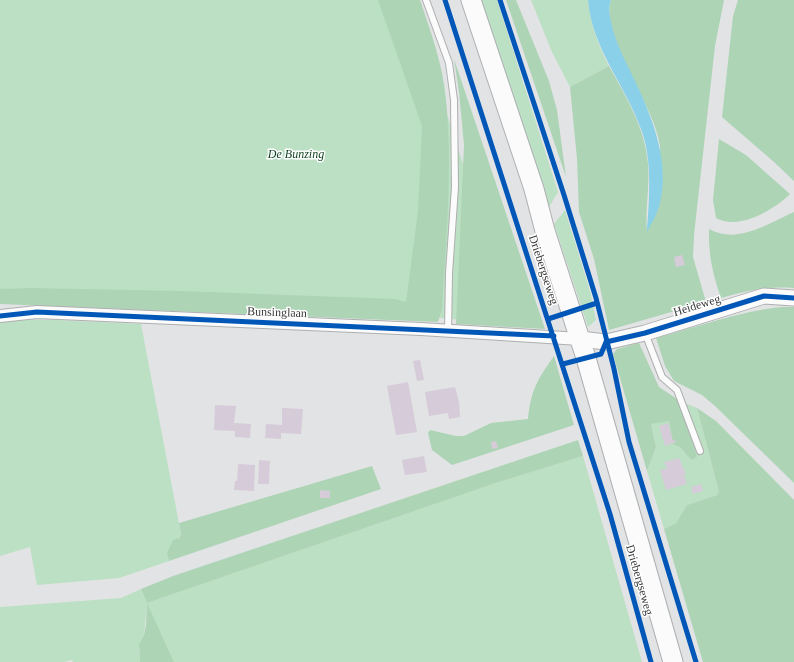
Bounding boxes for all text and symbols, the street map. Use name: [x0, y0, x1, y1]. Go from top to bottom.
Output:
park label: De Bunzing: [268, 148, 324, 162]
street label: Driebergseweg: [525, 233, 561, 307]
street label: Heideweg: [672, 292, 722, 320]
street label: Bunsinglaan: [247, 305, 307, 321]
street label: Driebergseweg: [622, 543, 656, 617]

